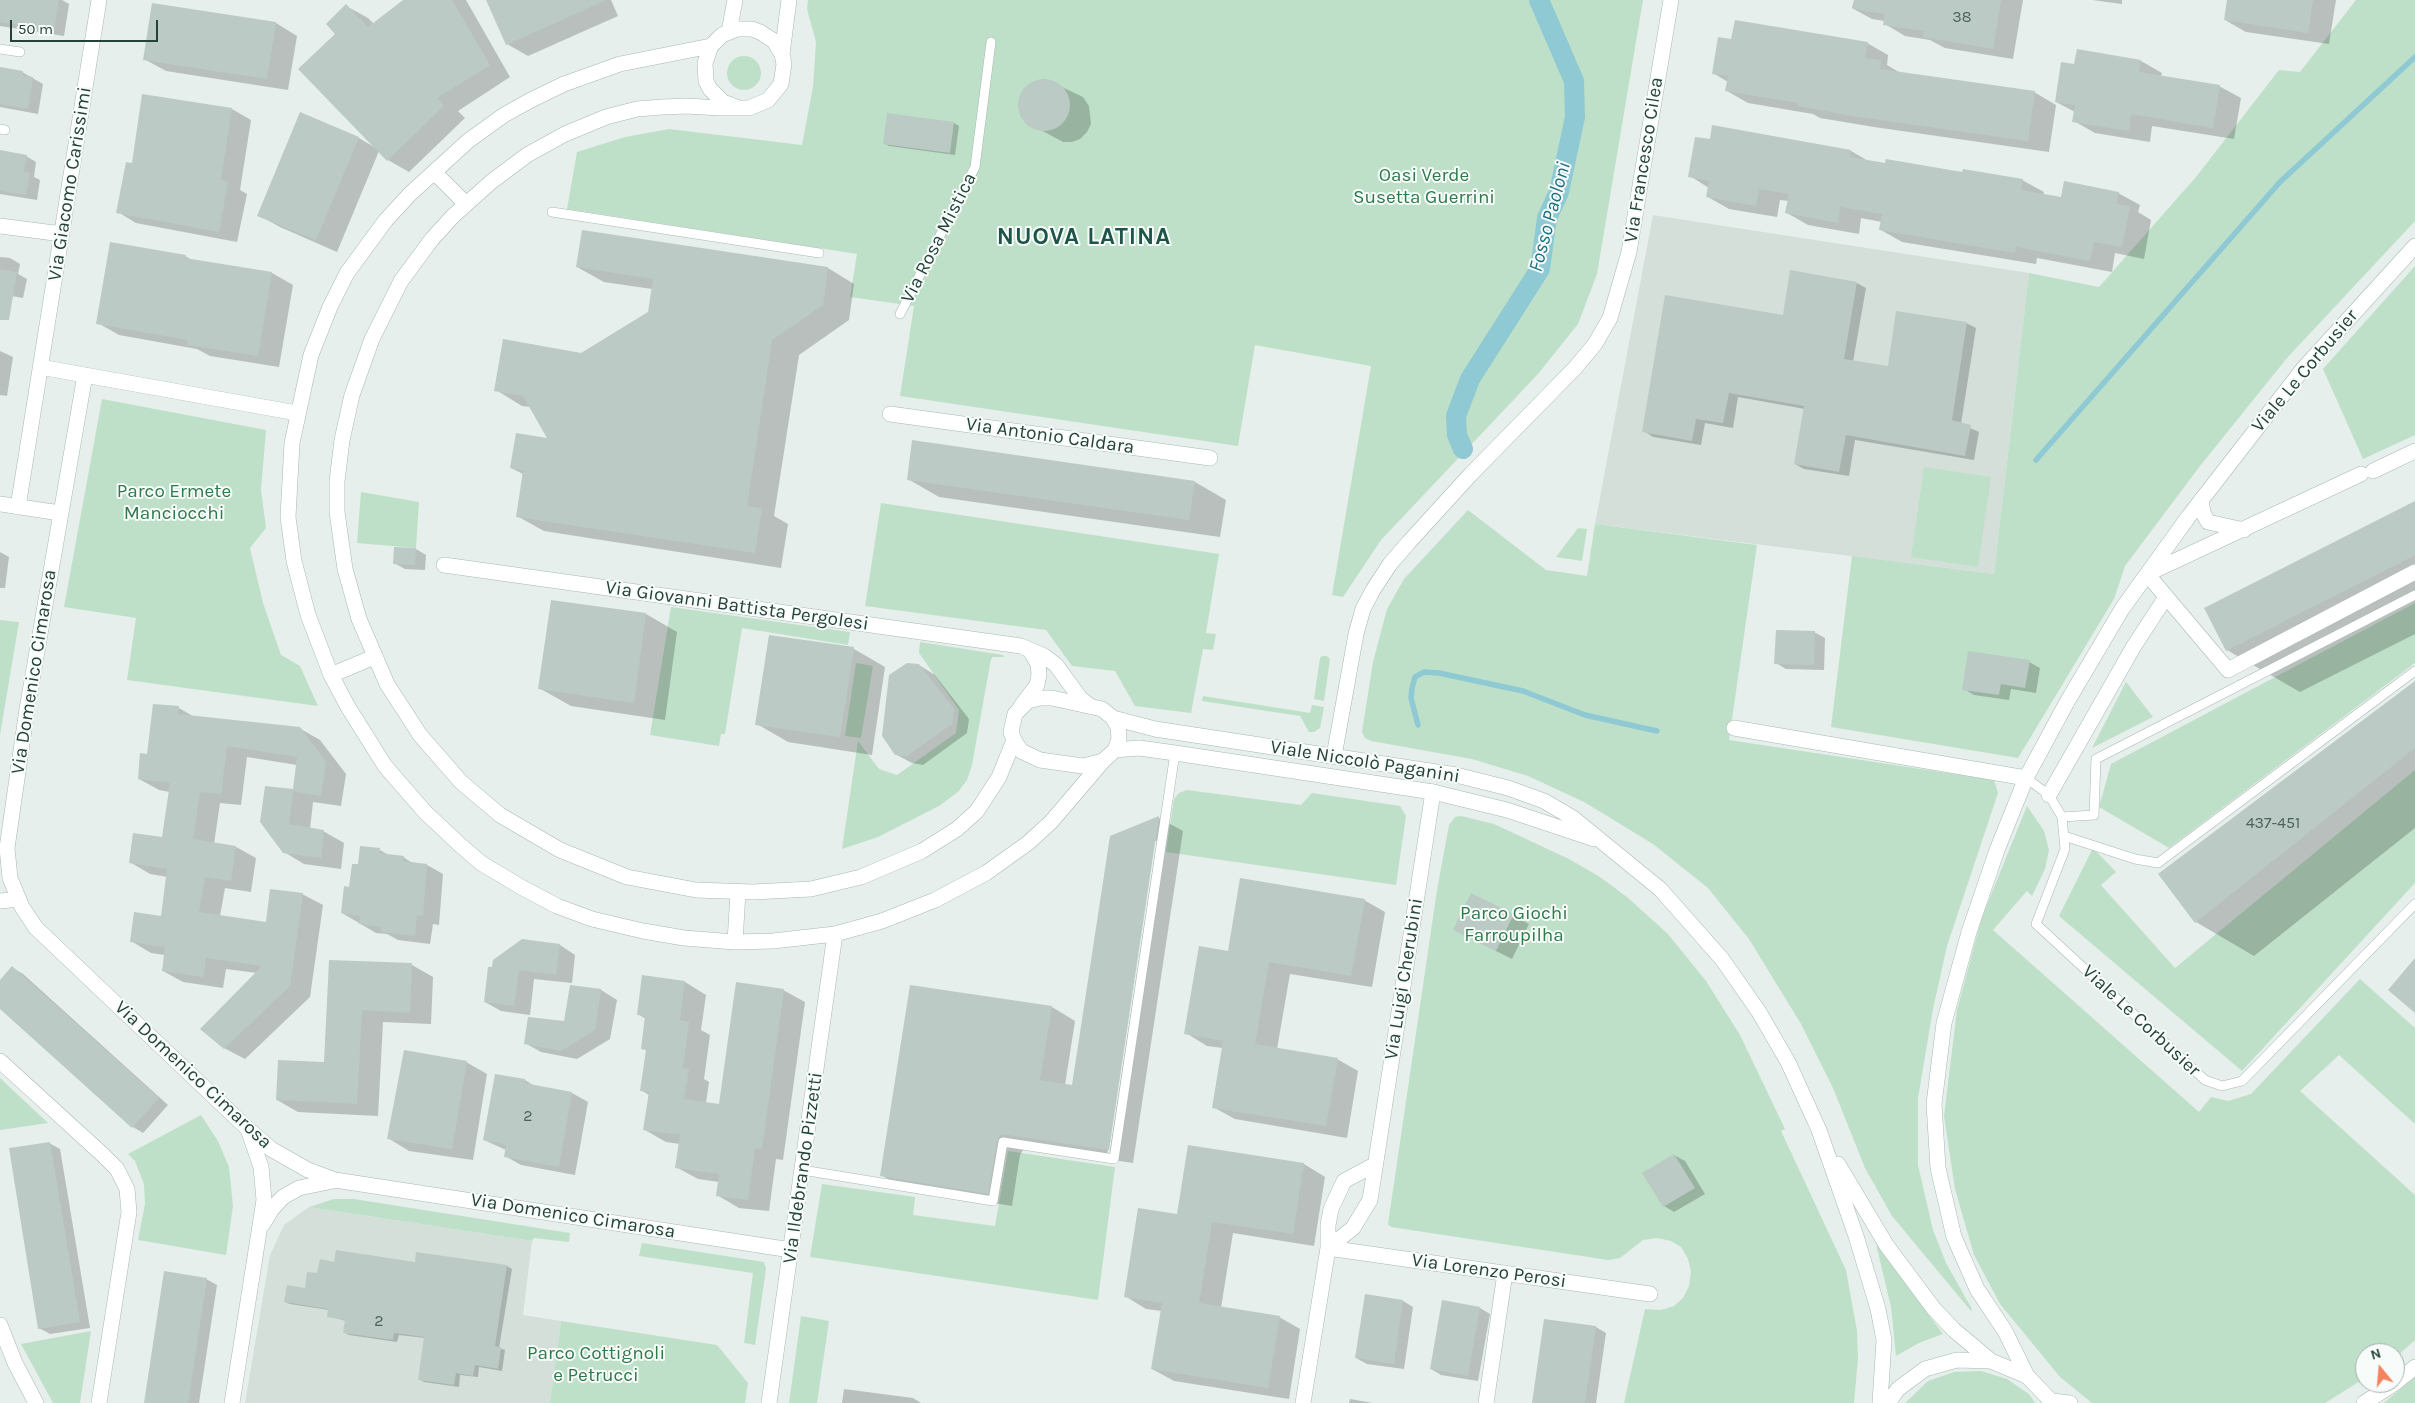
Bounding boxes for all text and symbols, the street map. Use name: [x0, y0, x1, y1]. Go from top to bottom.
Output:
house number: 38: [1952, 7, 1972, 27]
scale bar: [12, 10, 160, 42]
text: 50 m: [18, 20, 53, 38]
street label: Via Francesco Cilea: [1620, 76, 1668, 244]
street label: Via Giacomo Carissimi: [43, 85, 97, 283]
water label: Fosso Paoloni: [1524, 159, 1576, 275]
park label: Oasi Verde Susetta Guerrini: [1353, 165, 1495, 209]
street label: Via Rosa Mistica: [896, 169, 982, 307]
district label: NUOVA LATINA: [995, 223, 1173, 251]
street label: Viale Le Corbusier: [2247, 305, 2363, 437]
street label: Via Antonio Caldara: [964, 413, 1136, 459]
park label: Parco Ermete Manciocchi: [117, 481, 231, 525]
street label: Via Domenico Cimarosa: [7, 568, 61, 776]
street label: Via Giovanni Battista Pergolesi: [604, 576, 870, 636]
street label: Viale Niccolò Paganini: [1269, 736, 1461, 788]
house number: 437-451: [2246, 813, 2300, 833]
street label: Via Luigi Cherubini: [1380, 896, 1428, 1062]
park label: Parco Giochi Farroupilha: [1460, 903, 1568, 947]
street label: Viale Le Corbusier: [2077, 960, 2205, 1082]
street label: Via Domenico Cimarosa: [110, 996, 276, 1154]
street label: Via Ildebrando Pizzetti: [778, 1071, 828, 1265]
house number: 2: [523, 1106, 533, 1126]
street label: Via Domenico Cimarosa: [469, 1189, 677, 1243]
street label: Via Lorenzo Perosi: [1410, 1249, 1568, 1293]
house number: 2: [374, 1311, 384, 1331]
park label: Parco Cottignoli e Petrucci: [527, 1343, 665, 1387]
north arrow: [2355, 1343, 2405, 1393]
text: N: [2368, 1345, 2383, 1364]

